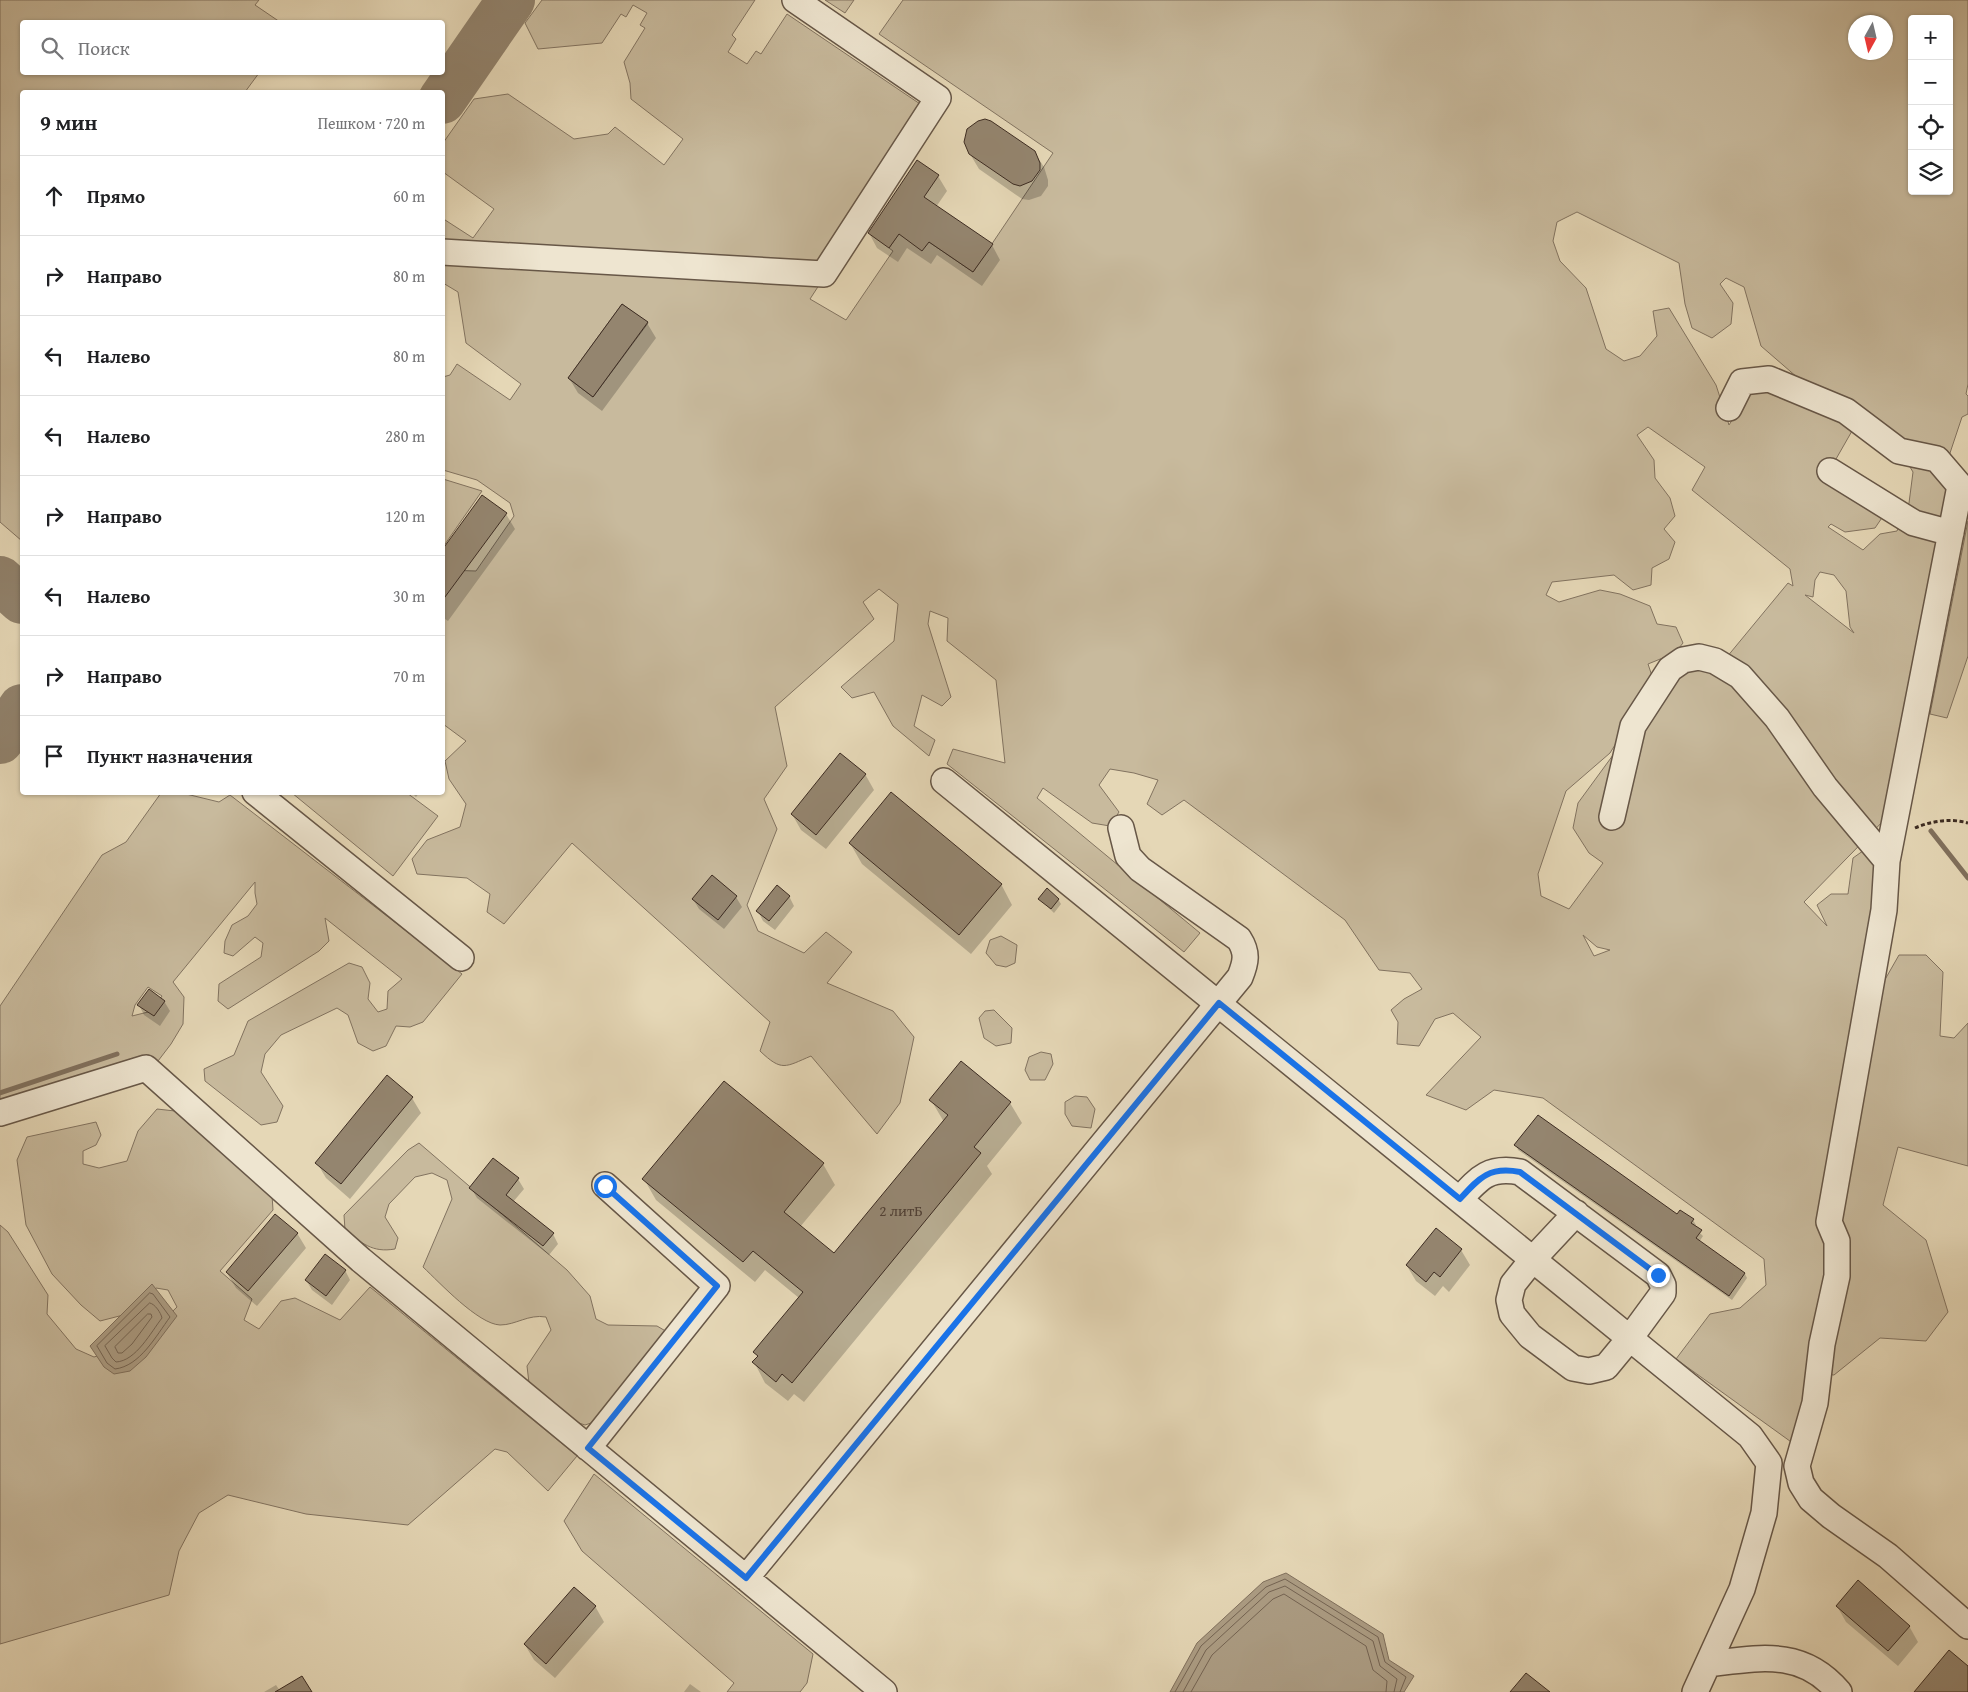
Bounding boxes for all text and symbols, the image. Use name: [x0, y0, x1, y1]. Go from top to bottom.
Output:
north arrow: [1848, 15, 1893, 60]
map controls: [1908, 15, 1953, 195]
button: +: [1908, 15, 1953, 60]
search box: [20, 20, 445, 75]
icon: search: [38, 34, 66, 62]
text: Поиск: [78, 34, 130, 62]
button: −: [1908, 60, 1953, 105]
button: locate: [1908, 105, 1953, 150]
text: 9 мин: [40, 107, 97, 138]
text: Пешком · 720 m: [318, 111, 425, 135]
button: layers: [1908, 150, 1953, 195]
icon: ahead: [40, 182, 68, 210]
text: Прямо: [87, 182, 145, 210]
text: 60 m: [393, 184, 425, 208]
icon: right: [40, 262, 68, 290]
text: Направо: [87, 262, 162, 290]
text: 80 m: [393, 264, 425, 288]
icon: left: [40, 342, 68, 370]
text: Налево: [87, 342, 150, 370]
text: 80 m: [393, 344, 425, 368]
icon: left: [40, 422, 68, 450]
text: Налево: [87, 422, 150, 450]
text: 280 m: [385, 424, 425, 448]
icon: right: [40, 502, 68, 530]
text: Направо: [87, 502, 162, 530]
text: 120 m: [385, 504, 425, 528]
icon: left: [40, 582, 68, 610]
text: Налево: [87, 582, 150, 610]
text: 30 m: [393, 584, 425, 608]
icon: right: [40, 662, 68, 690]
text: Направо: [87, 662, 162, 690]
text: 70 m: [393, 664, 425, 688]
icon: arrive: [40, 742, 68, 770]
text: Пункт назначения: [87, 742, 253, 770]
route start: [594, 1175, 617, 1198]
house number: 2 литБ: [879, 1200, 923, 1221]
route end: [1647, 1264, 1670, 1287]

